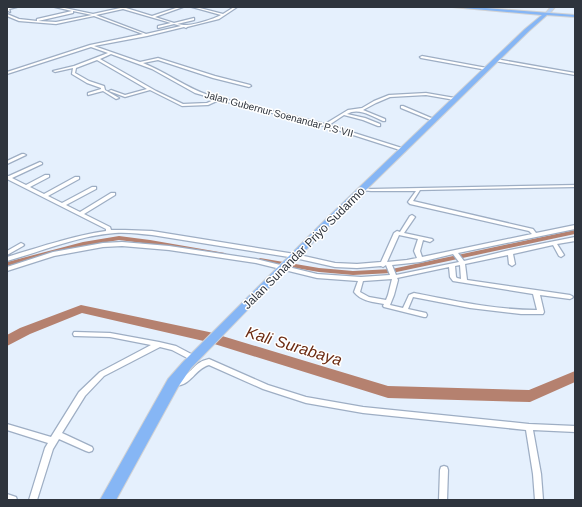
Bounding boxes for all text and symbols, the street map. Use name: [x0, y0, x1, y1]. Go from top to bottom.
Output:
street label: Jalan Gubernur Soenandar P.S VII: [204, 89, 354, 139]
street label: Jalan Sunandar Priyo Sudarmo: [240, 184, 368, 312]
water label: Kali Surabaya: [244, 323, 344, 369]

